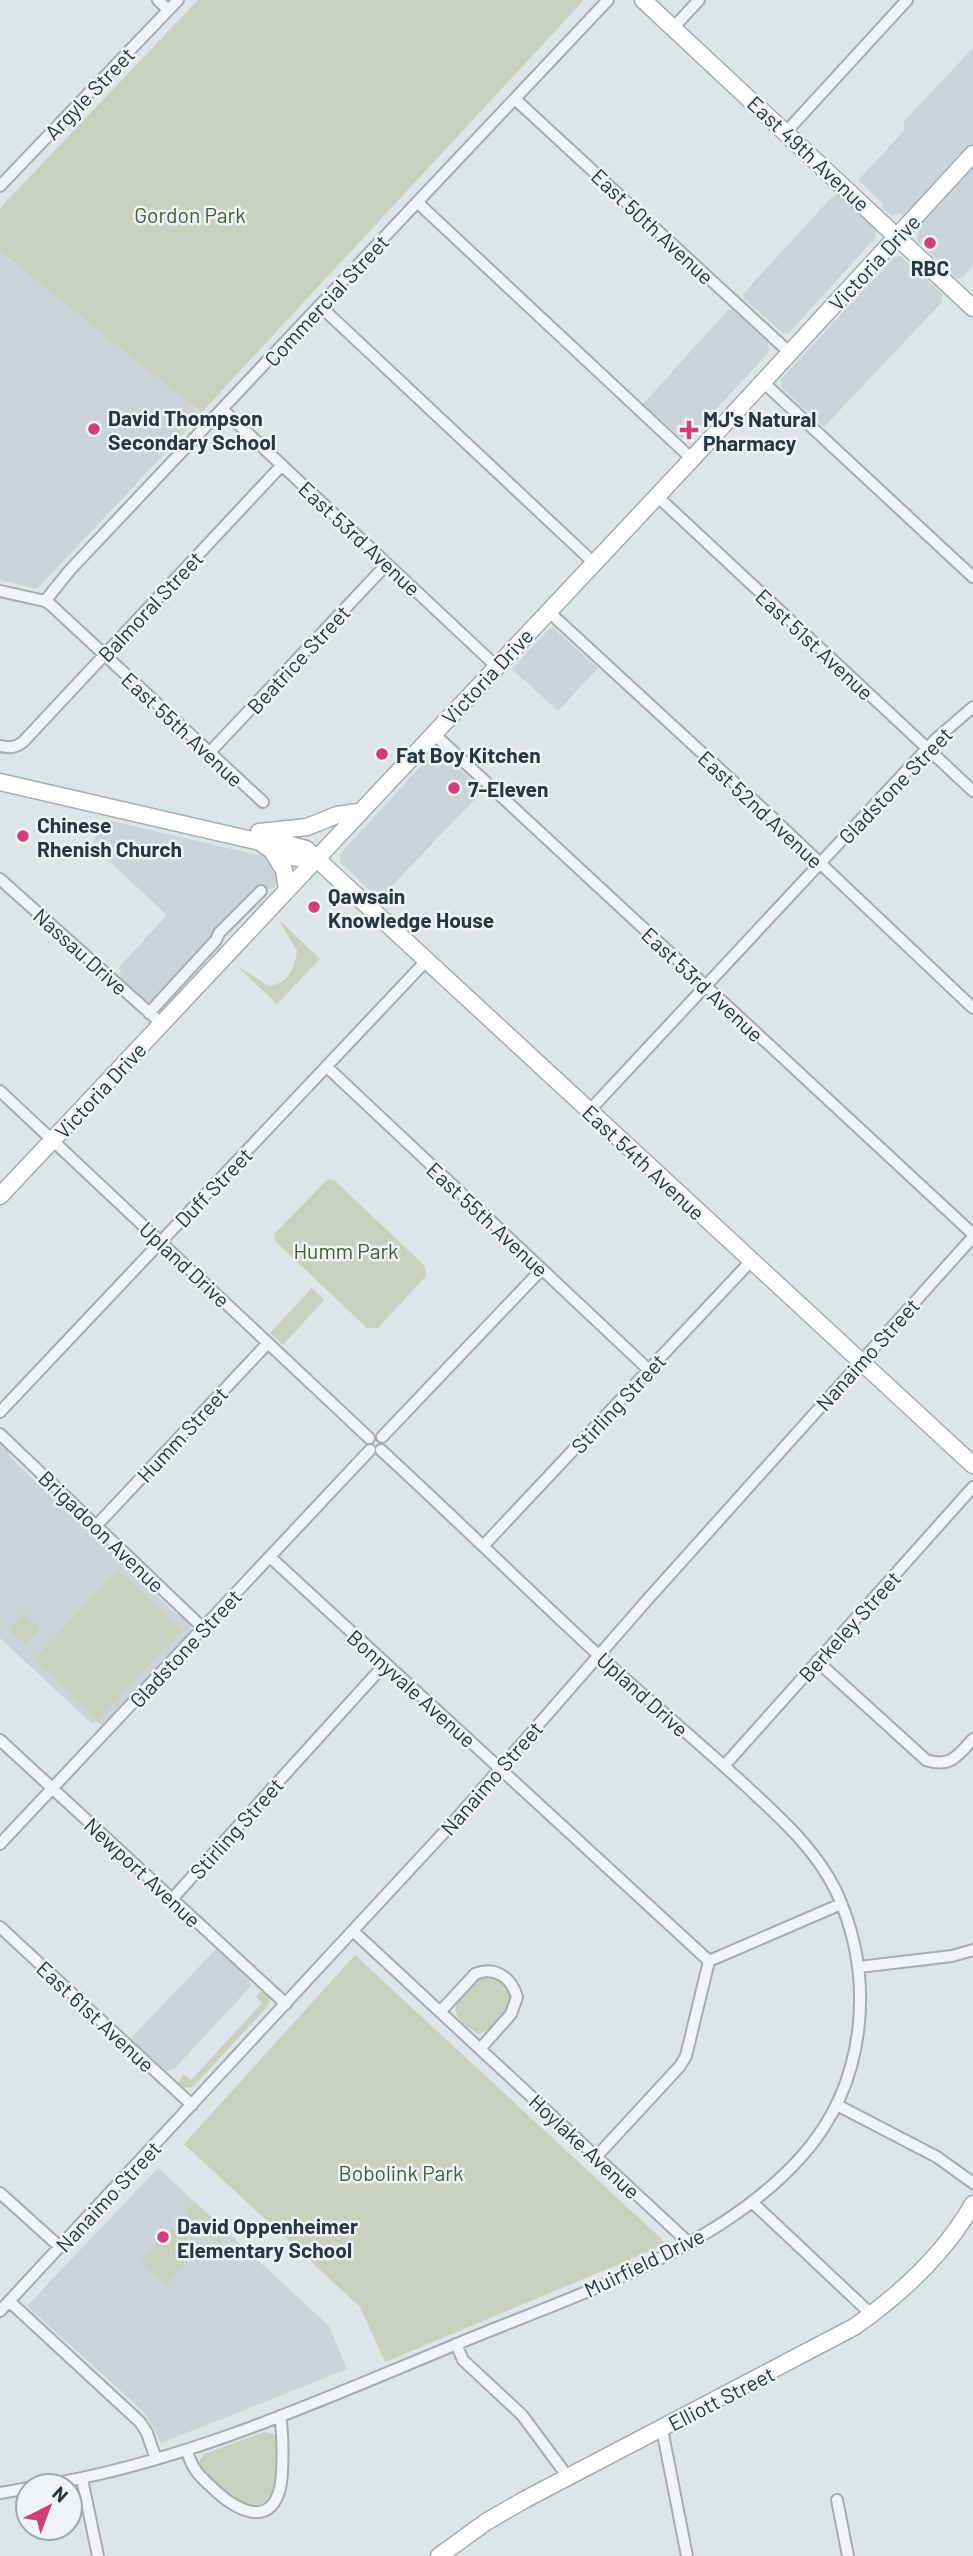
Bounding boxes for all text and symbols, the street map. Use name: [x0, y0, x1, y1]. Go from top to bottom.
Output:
street label: Argyle Street: [39, 42, 139, 144]
street label: East 49th Avenue: [743, 90, 875, 216]
street label: East 50th Avenue: [587, 163, 719, 289]
park label: Gordon Park: [134, 202, 246, 227]
street label: Victoria Drive: [823, 209, 925, 315]
street label: Commercial Street: [259, 229, 393, 371]
marker: RBC: [922, 235, 938, 251]
place label: RBC: [911, 255, 949, 280]
place label: David Thompson Secondary School: [108, 405, 276, 454]
place label: MJ's Natural Pharmacy: [703, 406, 816, 455]
marker: David Thompson Secondary School: [86, 421, 102, 437]
marker: MJ's Natural Pharmacy: [681, 422, 697, 438]
street label: East 53rd Avenue: [294, 475, 426, 601]
street label: Balmoral Street: [92, 546, 208, 666]
street label: East 51st Avenue: [751, 583, 879, 705]
street label: Beatrice Street: [241, 600, 355, 718]
street label: Victoria Drive: [436, 623, 538, 729]
street label: East 55th Avenue: [117, 666, 249, 792]
street label: Gladstone Street: [833, 721, 957, 849]
place label: Fat Boy Kitchen: [396, 742, 541, 767]
street label: East 52nd Avenue: [694, 745, 828, 873]
marker: Fat Boy Kitchen: [374, 746, 390, 762]
place label: 7-Eleven: [468, 776, 548, 801]
marker: 7-Eleven: [446, 780, 462, 796]
place label: Chinese Rhenish Church: [37, 812, 182, 861]
marker: Chinese Rhenish Church: [15, 828, 31, 844]
place label: Qawsain Knowledge House: [328, 883, 494, 932]
marker: Qawsain Knowledge House: [306, 899, 322, 915]
street label: Nassau Drive: [29, 902, 133, 1000]
street label: East 53rd Avenue: [637, 921, 769, 1047]
street label: Victoria Drive: [49, 1037, 151, 1143]
street label: East 54th Avenue: [578, 1099, 710, 1225]
street label: Duff Street: [169, 1142, 257, 1232]
street label: East 55th Avenue: [422, 1156, 554, 1282]
street label: Upland Drive: [135, 1216, 235, 1312]
park label: Humm Park: [293, 1238, 399, 1263]
street label: Nanaimo Street: [810, 1293, 924, 1415]
street label: Stirling Street: [565, 1348, 671, 1458]
street label: Humm Street: [132, 1381, 232, 1487]
street label: Brigadoon Avenue: [34, 1465, 170, 1597]
street label: Berkeley Street: [793, 1566, 905, 1686]
street label: Gladstone Street: [124, 1584, 246, 1712]
street label: Bonnyvale Avenue: [343, 1624, 481, 1752]
street label: Upland Drive: [592, 1646, 694, 1742]
street label: Nanaimo Street: [435, 1716, 547, 1840]
street label: Stirling Street: [184, 1772, 288, 1884]
street label: Newport Avenue: [80, 1812, 206, 1932]
street label: East 61st Avenue: [32, 1955, 160, 2077]
street label: Hoylake Avenue: [524, 2088, 646, 2204]
street label: Nanaimo Street: [50, 2135, 166, 2257]
park label: Bobolink Park: [339, 2160, 463, 2185]
place label: David Oppenheimer Elementary School: [177, 2213, 358, 2262]
street label: Muirfield Drive: [580, 2222, 708, 2302]
marker: David Oppenheimer Elementary School: [155, 2229, 171, 2245]
street label: Elliott Street: [664, 2361, 778, 2435]
north arrow: [14, 2472, 84, 2542]
text: N: [48, 2481, 73, 2507]

